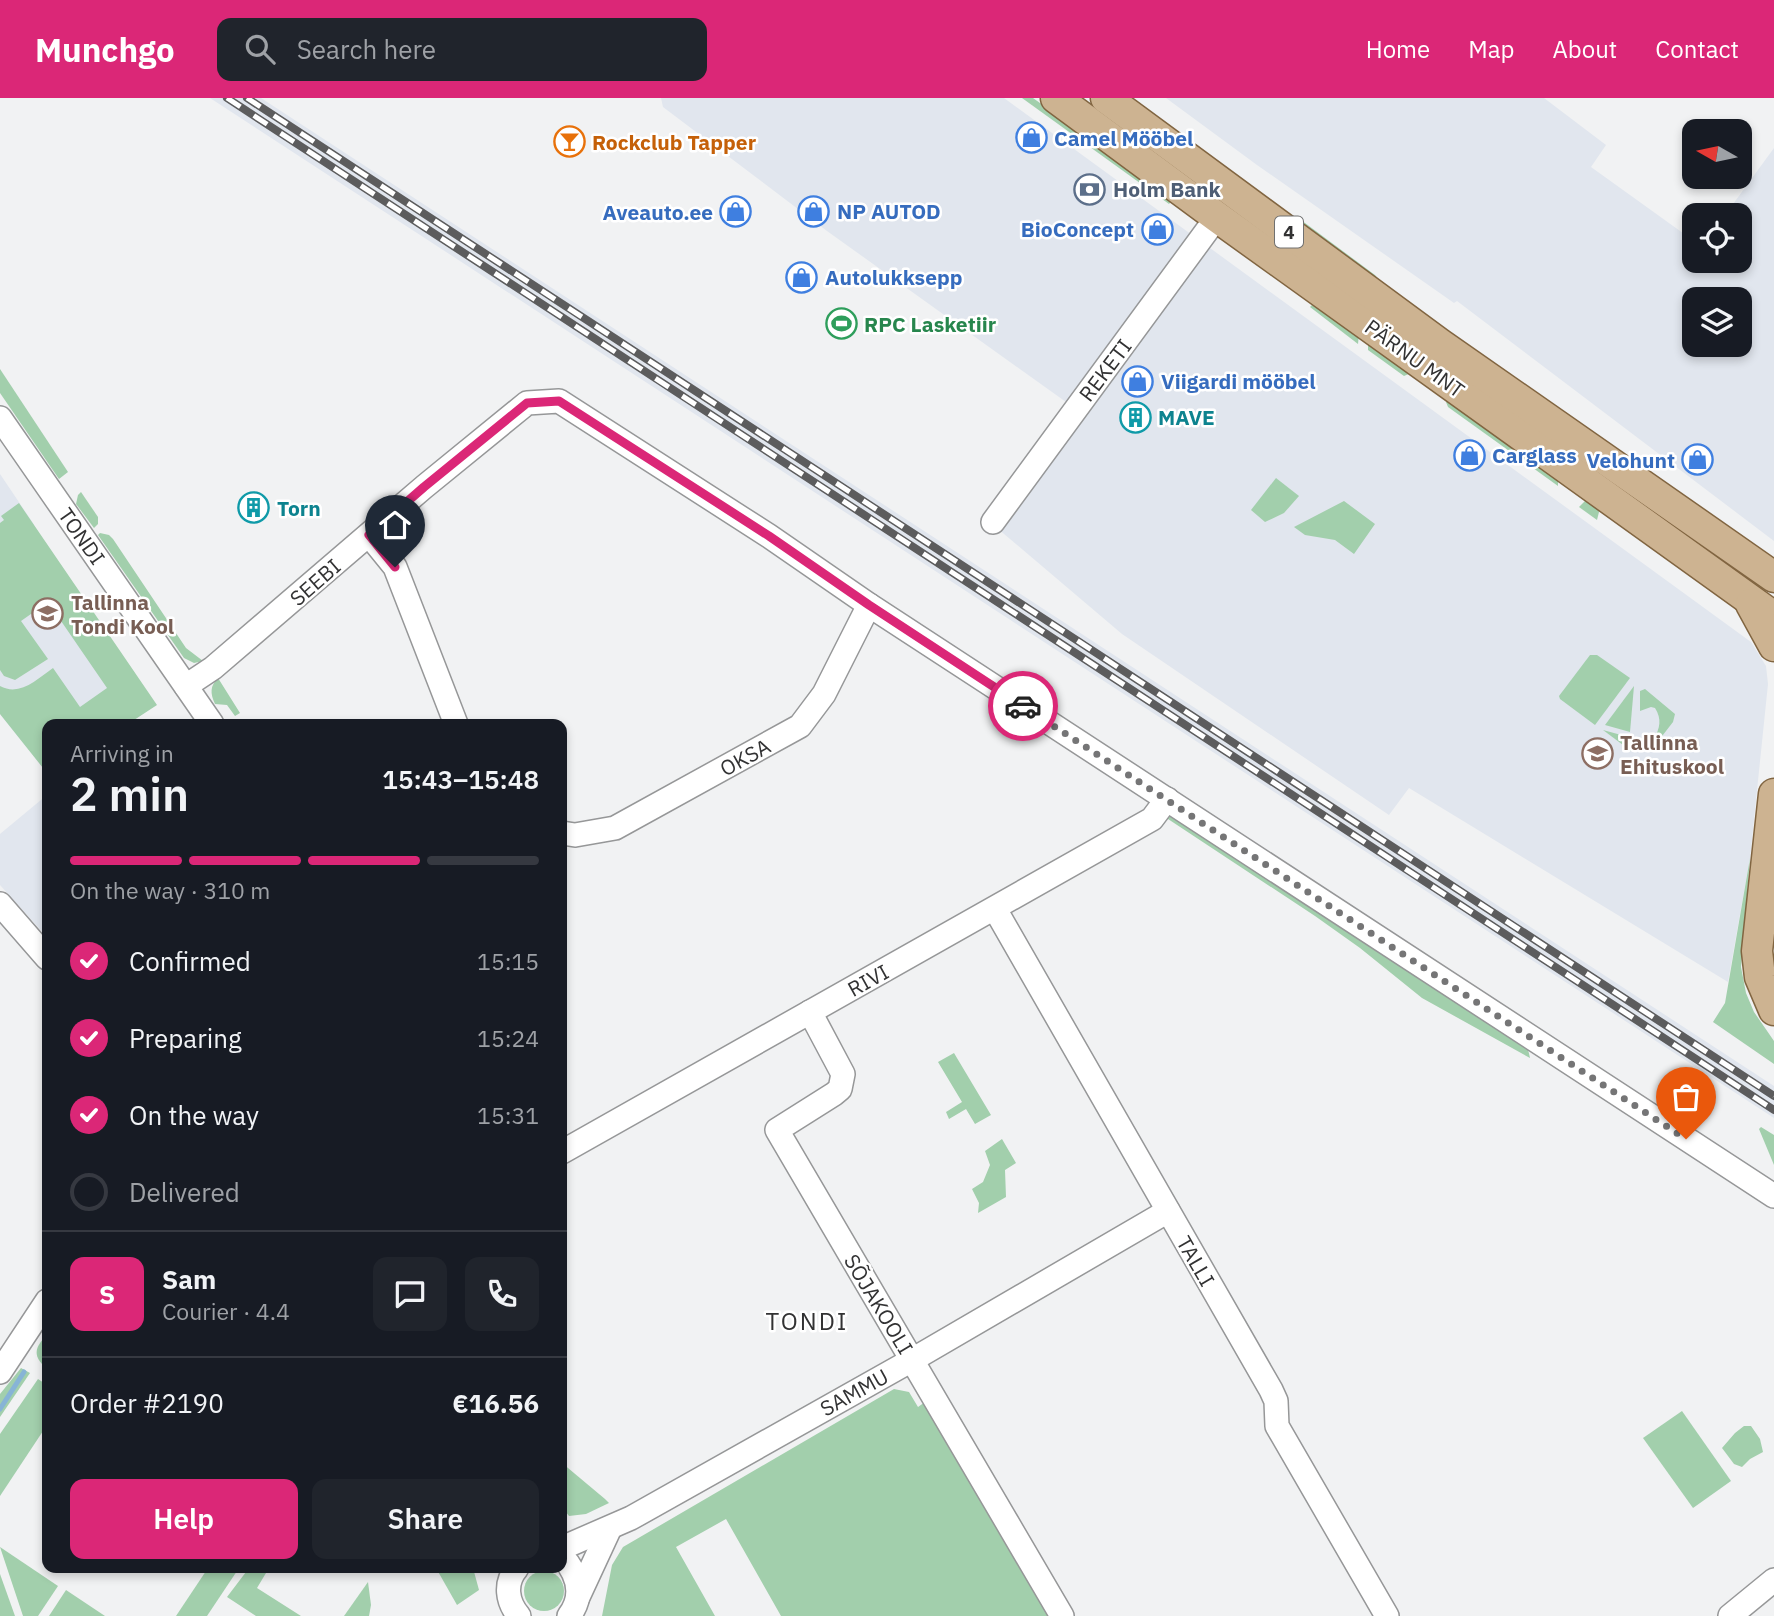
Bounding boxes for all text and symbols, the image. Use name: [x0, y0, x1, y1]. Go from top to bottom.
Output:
search box: [217, 18, 707, 81]
text: Munchgo: [35, 28, 175, 71]
icon: search: [241, 30, 279, 68]
text: Search here: [297, 32, 436, 66]
text: Home: [1366, 33, 1430, 65]
text: Map: [1468, 33, 1514, 65]
text: About: [1552, 33, 1617, 65]
text: Contact: [1655, 33, 1739, 65]
north arrow: [1682, 119, 1752, 189]
map controls: [1682, 119, 1752, 357]
shop icon: Camel Mööbel: [1014, 121, 1048, 155]
place label: Camel Mööbel: [1054, 124, 1193, 152]
bar icon: Rockclub Tapper: [552, 125, 586, 159]
place label: Rockclub Tapper: [592, 128, 757, 156]
bank icon: Holm Bank: [1073, 172, 1107, 206]
place label: Holm Bank: [1113, 175, 1222, 203]
shop icon: NP AUTOD: [797, 194, 831, 228]
shop icon: Aveauto.ee: [719, 195, 753, 229]
place label: NP AUTOD: [837, 197, 941, 225]
place label: Aveauto.ee: [603, 198, 713, 226]
button: locate: [1682, 203, 1752, 273]
shop icon: BioConcept: [1140, 212, 1174, 246]
place label: BioConcept: [1021, 215, 1134, 243]
road number: 4: [1275, 216, 1303, 248]
shop icon: Autolukksepp: [785, 260, 819, 294]
place label: Autolukksepp: [825, 263, 963, 291]
button: layers: [1682, 287, 1752, 357]
sports icon: RPC Lasketiir: [824, 307, 858, 341]
place label: RPC Lasketiir: [864, 310, 997, 338]
street label: PÄRNU MNT: [1360, 312, 1470, 404]
street label: REKETI: [1072, 333, 1138, 407]
shop icon: Viigardi mööbel: [1121, 364, 1155, 398]
place label: Viigardi mööbel: [1161, 367, 1316, 395]
building icon: MAVE: [1118, 400, 1152, 434]
place label: MAVE: [1158, 403, 1215, 431]
shop icon: Carglass: [1452, 438, 1486, 472]
place label: Carglass: [1492, 441, 1577, 469]
shop icon: Velohunt: [1681, 443, 1715, 477]
place label: Velohunt: [1586, 446, 1675, 474]
building icon: Torn: [237, 491, 271, 525]
place label: Torn: [277, 494, 321, 522]
pin: [365, 495, 425, 567]
street label: TONDI: [52, 502, 112, 570]
icon: home: [376, 506, 414, 544]
street label: SEEBI: [284, 552, 346, 612]
place label: Tallinna Tondi Kool: [71, 588, 174, 640]
school or university icon: Tallinna Tondi Kool: [31, 597, 65, 631]
courier: [988, 671, 1058, 741]
icon: car: [1004, 687, 1042, 725]
place label: Tallinna Ehituskool: [1620, 728, 1724, 780]
street label: OKSA: [715, 732, 775, 782]
school or university icon: Tallinna Ehituskool: [1580, 737, 1614, 771]
text: Arriving in: [70, 738, 174, 768]
text: 15:43–15:48: [382, 762, 539, 796]
text: 2 min: [70, 764, 189, 824]
text: On the way · 310 m: [70, 875, 270, 905]
icon: check: [70, 942, 108, 980]
text: Confirmed: [129, 944, 251, 978]
text: 15:15: [477, 946, 539, 976]
street label: RIVI: [842, 957, 894, 1003]
icon: check: [70, 1019, 108, 1057]
text: Preparing: [129, 1021, 242, 1055]
text: 15:24: [477, 1023, 539, 1053]
pin: [1656, 1067, 1716, 1139]
icon: bag: [1667, 1078, 1705, 1116]
icon: check: [70, 1096, 108, 1134]
text: On the way: [129, 1098, 259, 1132]
text: 15:31: [477, 1100, 539, 1130]
text: Delivered: [129, 1175, 240, 1209]
street label: TALLI: [1170, 1231, 1222, 1291]
street label: SÕJAKOOLI: [838, 1249, 920, 1359]
button: chat: [373, 1257, 447, 1331]
button: phone: [465, 1257, 539, 1331]
text: Sam: [162, 1262, 216, 1296]
text: S: [99, 1277, 115, 1311]
text: Courier · 4.4: [162, 1296, 290, 1326]
district label: TONDI: [766, 1305, 848, 1337]
street label: SAMMU: [815, 1362, 893, 1422]
text: Order #2190: [70, 1386, 224, 1420]
text: €16.56: [452, 1386, 539, 1420]
button: Help: [70, 1479, 298, 1559]
button: Share: [312, 1479, 539, 1559]

